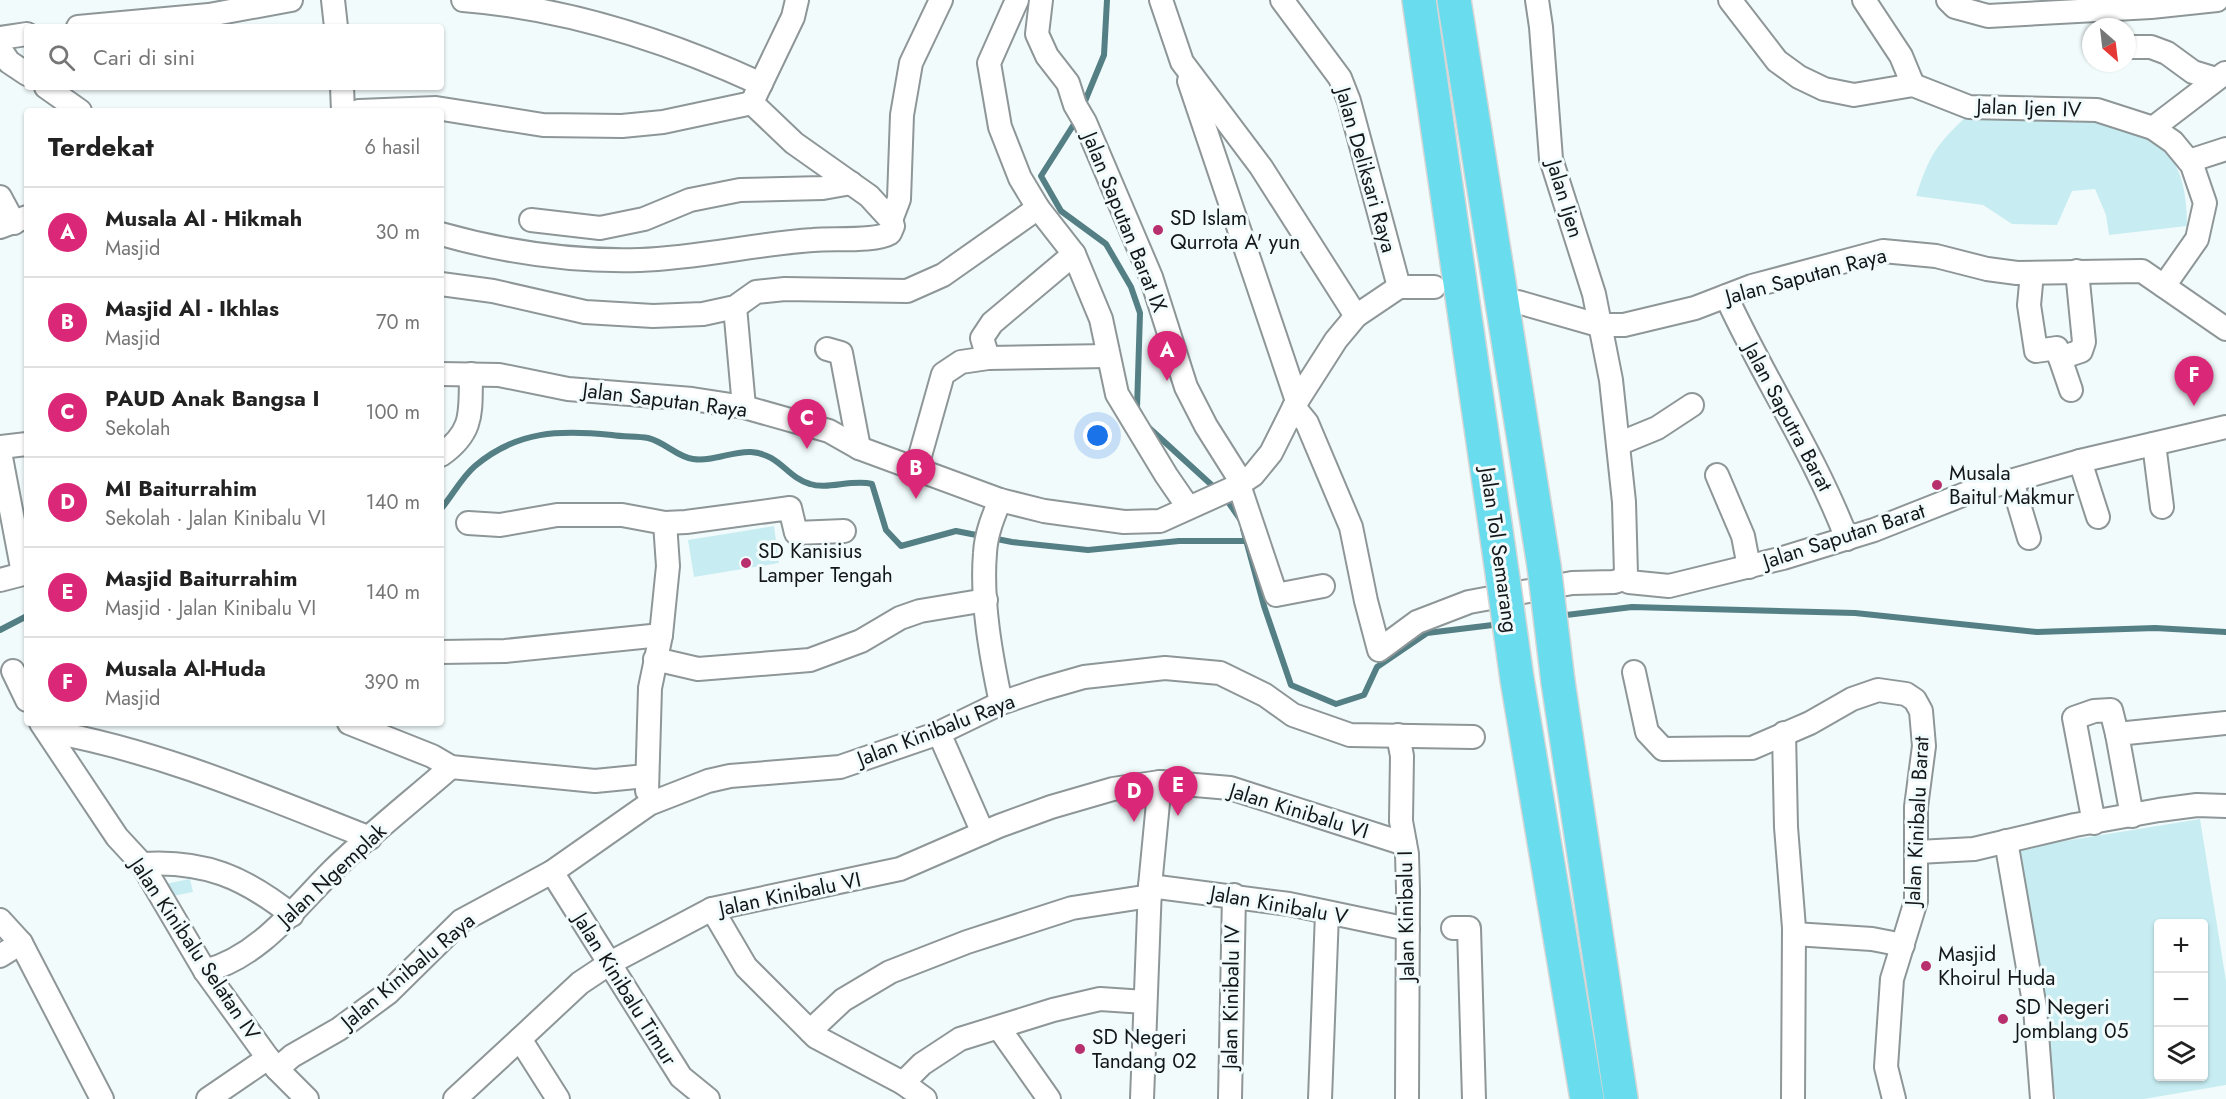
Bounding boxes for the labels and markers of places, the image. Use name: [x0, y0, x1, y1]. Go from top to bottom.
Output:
place label: SD Islam Qurrota A' yun: [1170, 203, 1300, 257]
marker: SD Islam Qurrota A' yun: [1151, 223, 1165, 237]
pin: A: [1148, 332, 1186, 381]
pin: F: [2174, 356, 2214, 406]
pin: C: [788, 400, 826, 449]
pin: B: [896, 450, 936, 499]
place label: Musala Baitul Makmur: [1949, 458, 2075, 512]
marker: Musala Baitul Makmur: [1930, 478, 1944, 492]
place label: SD Kanisius Lamper Tengah: [758, 536, 893, 590]
marker: SD Kanisius Lamper Tengah: [739, 556, 753, 570]
pin: E: [1158, 766, 1198, 816]
pin: D: [1114, 772, 1154, 822]
place label: Masjid Khoirul Huda: [1938, 939, 2055, 993]
marker: Masjid Khoirul Huda: [1919, 959, 1933, 973]
place label: SD Negeri Jomblang 05: [2012, 992, 2129, 1046]
marker: SD Negeri Jomblang 05: [1996, 1012, 2010, 1026]
place label: SD Negeri Tandang 02: [1092, 1022, 1197, 1076]
marker: SD Negeri Tandang 02: [1073, 1042, 1087, 1056]

